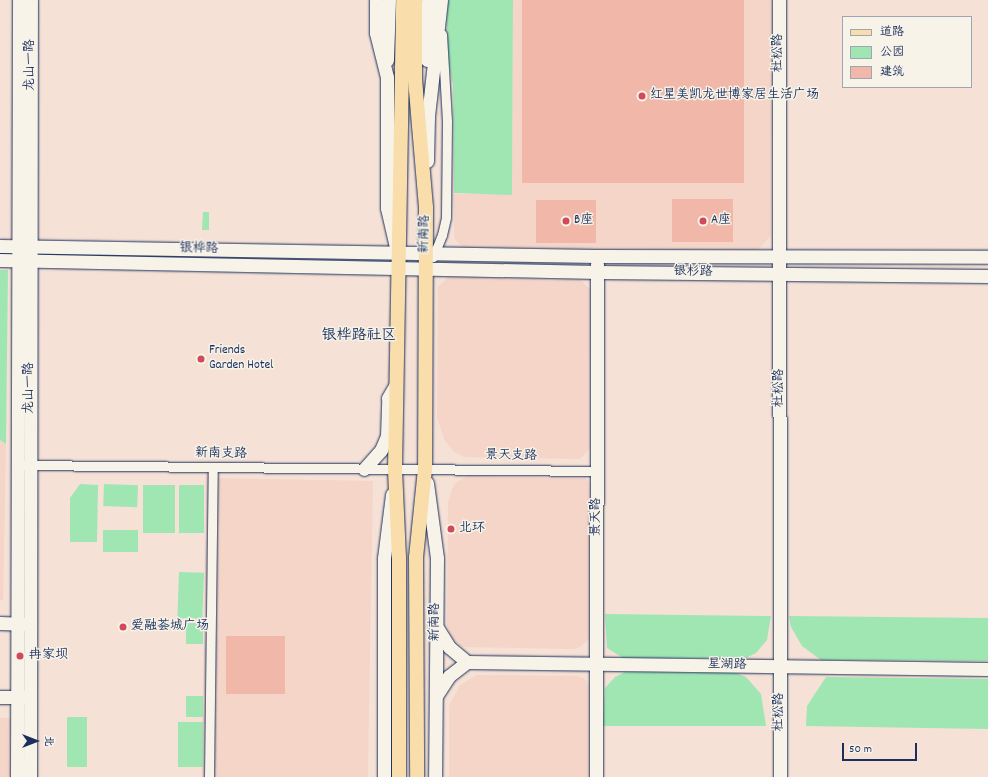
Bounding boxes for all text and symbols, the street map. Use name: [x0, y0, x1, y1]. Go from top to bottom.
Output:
legend: [842, 16, 972, 88]
text: 道路: [880, 24, 904, 41]
street label: 杜松路: [771, 34, 787, 72]
street label: 龙山一路: [23, 39, 39, 91]
text: 公园: [880, 44, 904, 61]
text: 建筑: [880, 64, 904, 81]
place label: 红星美凯龙世博家居生活广场: [650, 88, 819, 104]
marker: 红星美凯龙世博家居生活广场: [637, 91, 647, 101]
place label: B座: [574, 213, 593, 229]
place label: A座: [711, 213, 731, 229]
street label: 新南路: [418, 214, 434, 254]
marker: B座: [561, 216, 571, 226]
marker: A座: [698, 216, 708, 226]
street label: 银桦路: [179, 242, 219, 258]
street label: 银杉路: [673, 265, 713, 281]
district label: 银桦路社区: [322, 328, 396, 346]
place label: Friends Garden Hotel: [209, 344, 273, 375]
marker: Friends Garden Hotel: [196, 354, 206, 364]
street label: 龙山一路: [22, 362, 38, 414]
street label: 杜松路: [772, 369, 788, 407]
street label: 新南支路: [195, 447, 247, 463]
street label: 景天支路: [485, 449, 537, 465]
street label: 景天路: [589, 498, 605, 536]
place label: 北环: [459, 521, 485, 537]
marker: 北环: [446, 524, 456, 534]
street label: 新南路: [428, 603, 444, 641]
place label: 爱融荟城广场: [131, 619, 209, 635]
marker: 爱融荟城广场: [118, 622, 128, 632]
place label: 冉家坝: [29, 648, 68, 664]
marker: 冉家坝: [14, 650, 26, 662]
street label: 星湖路: [707, 658, 747, 674]
street label: 杜松路: [772, 693, 788, 731]
north arrow: [16, 721, 56, 761]
scale bar: [844, 735, 919, 761]
text: 北: [40, 736, 56, 747]
text: 50 m: [849, 741, 872, 758]

